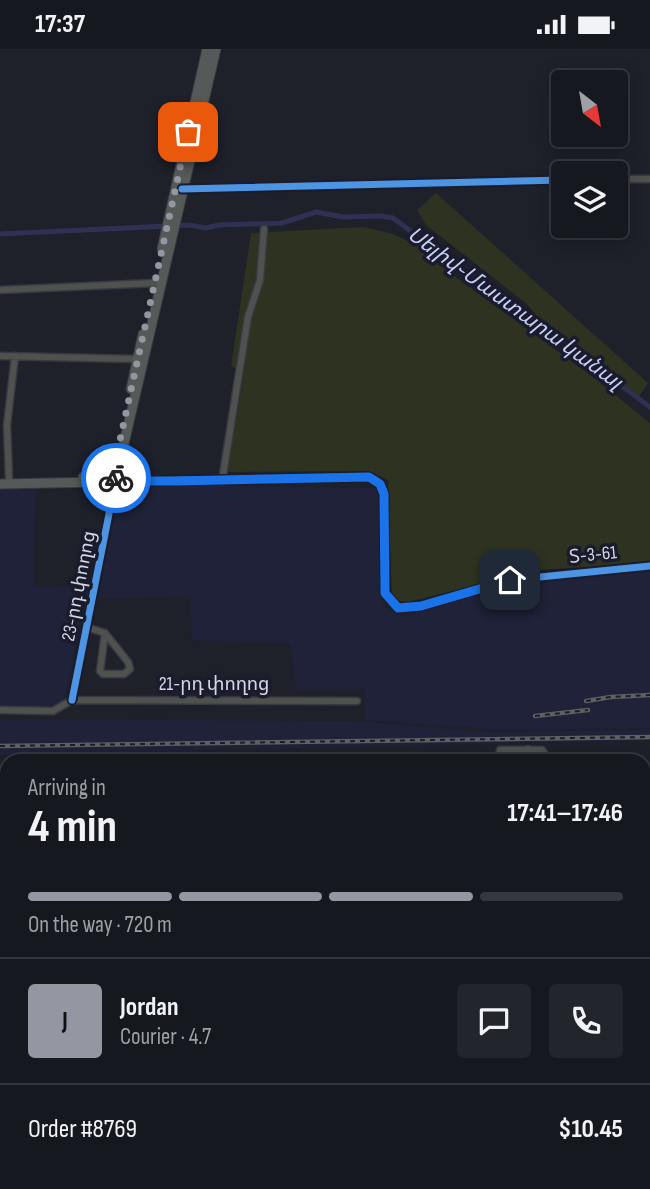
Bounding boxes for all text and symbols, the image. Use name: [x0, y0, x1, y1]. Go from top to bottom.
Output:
text: 17:37: [35, 9, 85, 40]
north arrow: [551, 70, 628, 147]
map controls: [551, 70, 628, 238]
pin: [158, 102, 218, 162]
icon: bag: [169, 113, 207, 151]
button: layers: [551, 161, 628, 238]
water label: Սելիվ֊Մաստարա կանալ: [403, 222, 629, 395]
courier: [81, 443, 151, 513]
icon: bike: [97, 459, 135, 497]
street label: 23-րդ փողոց: [57, 529, 101, 643]
street label: Տ-3-61: [568, 541, 618, 569]
pin: [480, 550, 540, 610]
icon: home: [491, 561, 529, 599]
street label: 21-րդ փողոց: [159, 673, 269, 696]
text: Arriving in: [28, 774, 106, 802]
text: 17:41–17:46: [507, 798, 623, 829]
text: 4 min: [28, 800, 117, 855]
text: On the way · 720 m: [28, 911, 172, 939]
button: chat: [457, 984, 531, 1058]
button: phone: [549, 984, 623, 1058]
text: Jordan: [120, 992, 178, 1023]
text: J: [62, 1006, 68, 1037]
text: Courier · 4.7: [120, 1023, 211, 1051]
text: Order #8769: [28, 1114, 137, 1145]
text: $10.45: [558, 1114, 623, 1145]

